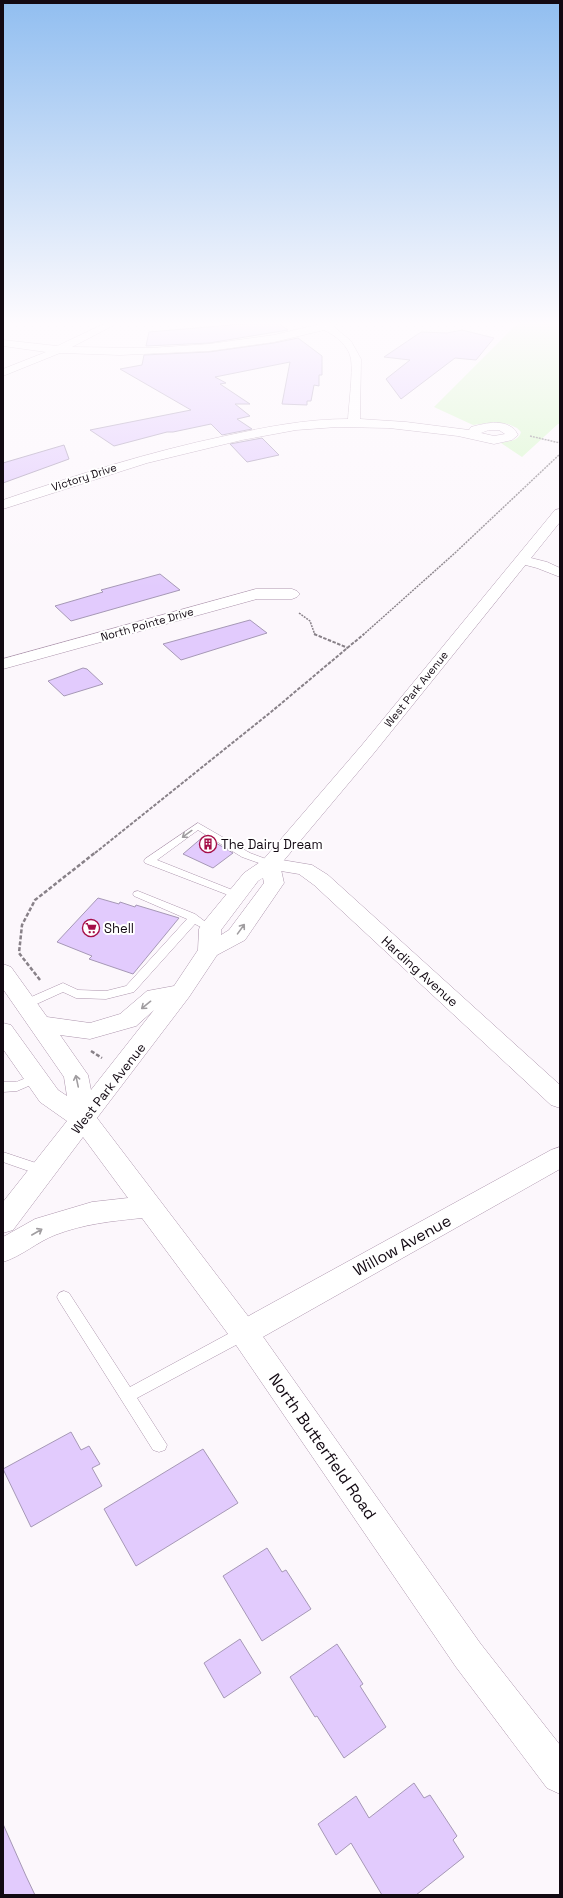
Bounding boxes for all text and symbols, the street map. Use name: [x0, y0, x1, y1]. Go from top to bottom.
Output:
street label: Victory Drive: [50, 460, 118, 494]
street label: North Pointe Drive: [99, 604, 195, 644]
street label: West Park Avenue: [381, 648, 451, 730]
one-way arrow: [182, 830, 193, 838]
building icon: The Dairy Dream: [198, 834, 218, 854]
place label: The Dairy Dream: [221, 836, 323, 853]
supermarket icon: Shell: [81, 918, 101, 938]
place label: Shell: [104, 920, 134, 937]
one-way arrow: [237, 924, 245, 935]
street label: Harding Avenue: [378, 932, 462, 1010]
one-way arrow: [140, 1001, 151, 1010]
street label: West Park Avenue: [68, 1039, 149, 1137]
one-way arrow: [72, 1075, 80, 1088]
street label: Willow Avenue: [350, 1210, 455, 1281]
one-way arrow: [31, 1227, 43, 1235]
street label: North Butterfield Road: [264, 1369, 381, 1524]

